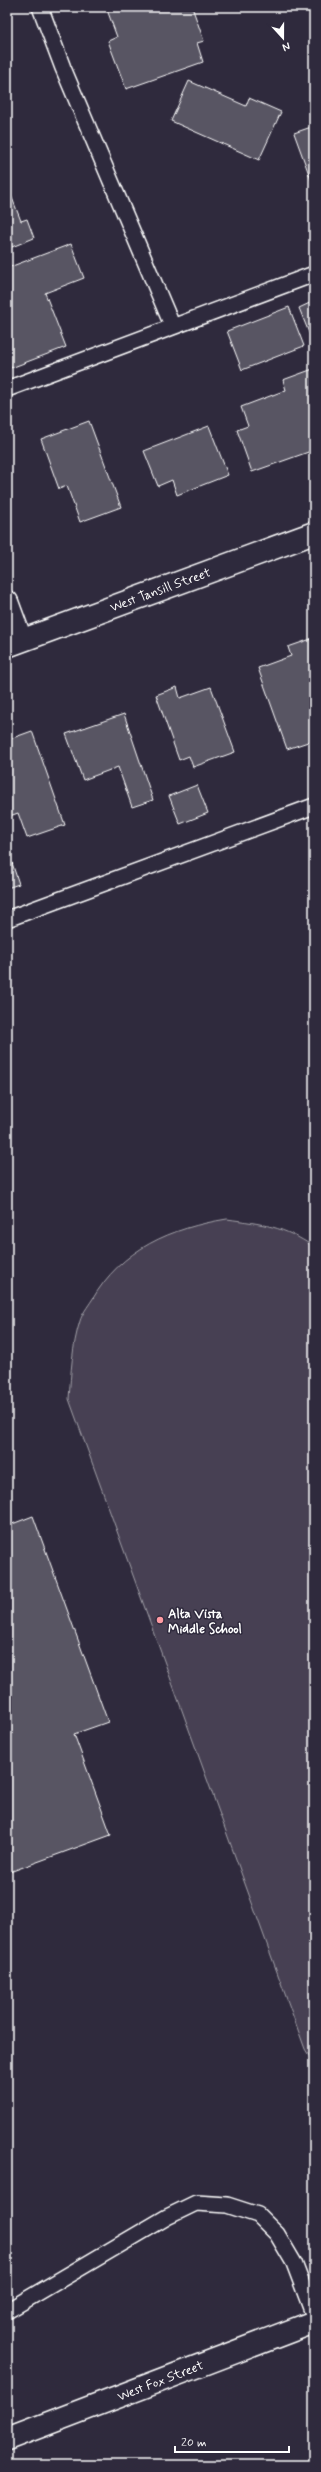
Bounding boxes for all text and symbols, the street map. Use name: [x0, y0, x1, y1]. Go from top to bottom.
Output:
north arrow: [263, 18, 303, 58]
text: N: [280, 39, 292, 54]
street label: West Tansill Street: [108, 564, 213, 616]
place label: Alta Vista Middle School: [168, 1606, 242, 1638]
marker: Alta Vista Middle School: [155, 1615, 165, 1625]
street label: West Fox Street: [115, 2357, 206, 2406]
scale bar: [175, 2428, 289, 2454]
text: 20 m: [181, 2435, 207, 2451]

